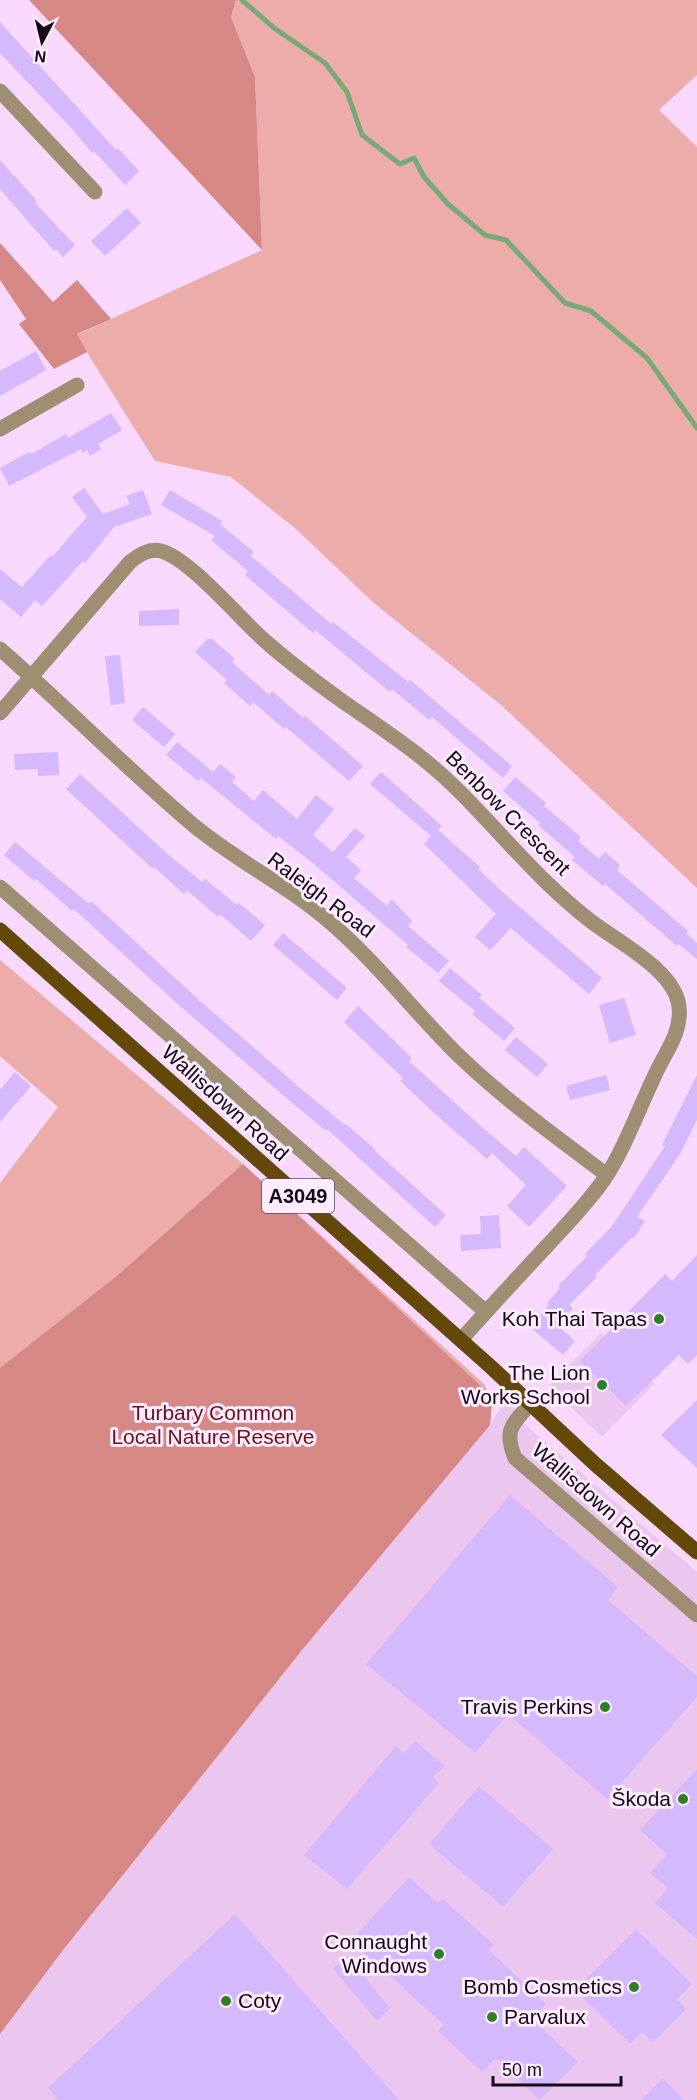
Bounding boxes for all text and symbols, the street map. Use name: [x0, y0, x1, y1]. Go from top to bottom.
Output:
north arrow: [12, 12, 72, 72]
text: N: [33, 47, 47, 66]
street label: Benbow Crescent: [442, 746, 575, 879]
street label: Raleigh Road: [264, 847, 379, 942]
street label: Wallisdown Road: [158, 1040, 293, 1165]
road number: A3049: [262, 1179, 334, 1213]
place label: Koh Thai Tapas: [502, 1307, 647, 1330]
marker: Koh Thai Tapas: [652, 1312, 666, 1326]
place label: The Lion Works School: [461, 1361, 590, 1408]
marker: The Lion Works School: [595, 1378, 609, 1392]
park label: Turbary Common Local Nature Reserve: [111, 1401, 315, 1448]
street label: Wallisdown Road: [528, 1438, 665, 1561]
place label: Travis Perkins: [461, 1695, 593, 1718]
marker: Travis Perkins: [598, 1700, 612, 1714]
place label: Škoda: [611, 1787, 671, 1810]
marker: Škoda: [676, 1792, 690, 1806]
place label: Connaught Windows: [324, 1930, 427, 1977]
marker: Connaught Windows: [432, 1947, 446, 1961]
place label: Bomb Cosmetics: [463, 1975, 622, 1998]
marker: Bomb Cosmetics: [627, 1980, 641, 1994]
place label: Coty: [238, 1989, 282, 2012]
marker: Coty: [219, 1994, 233, 2008]
place label: Parvalux: [504, 2005, 586, 2028]
marker: Parvalux: [485, 2010, 499, 2024]
scale bar: [493, 2049, 620, 2087]
text: 50 m: [502, 2060, 542, 2080]

